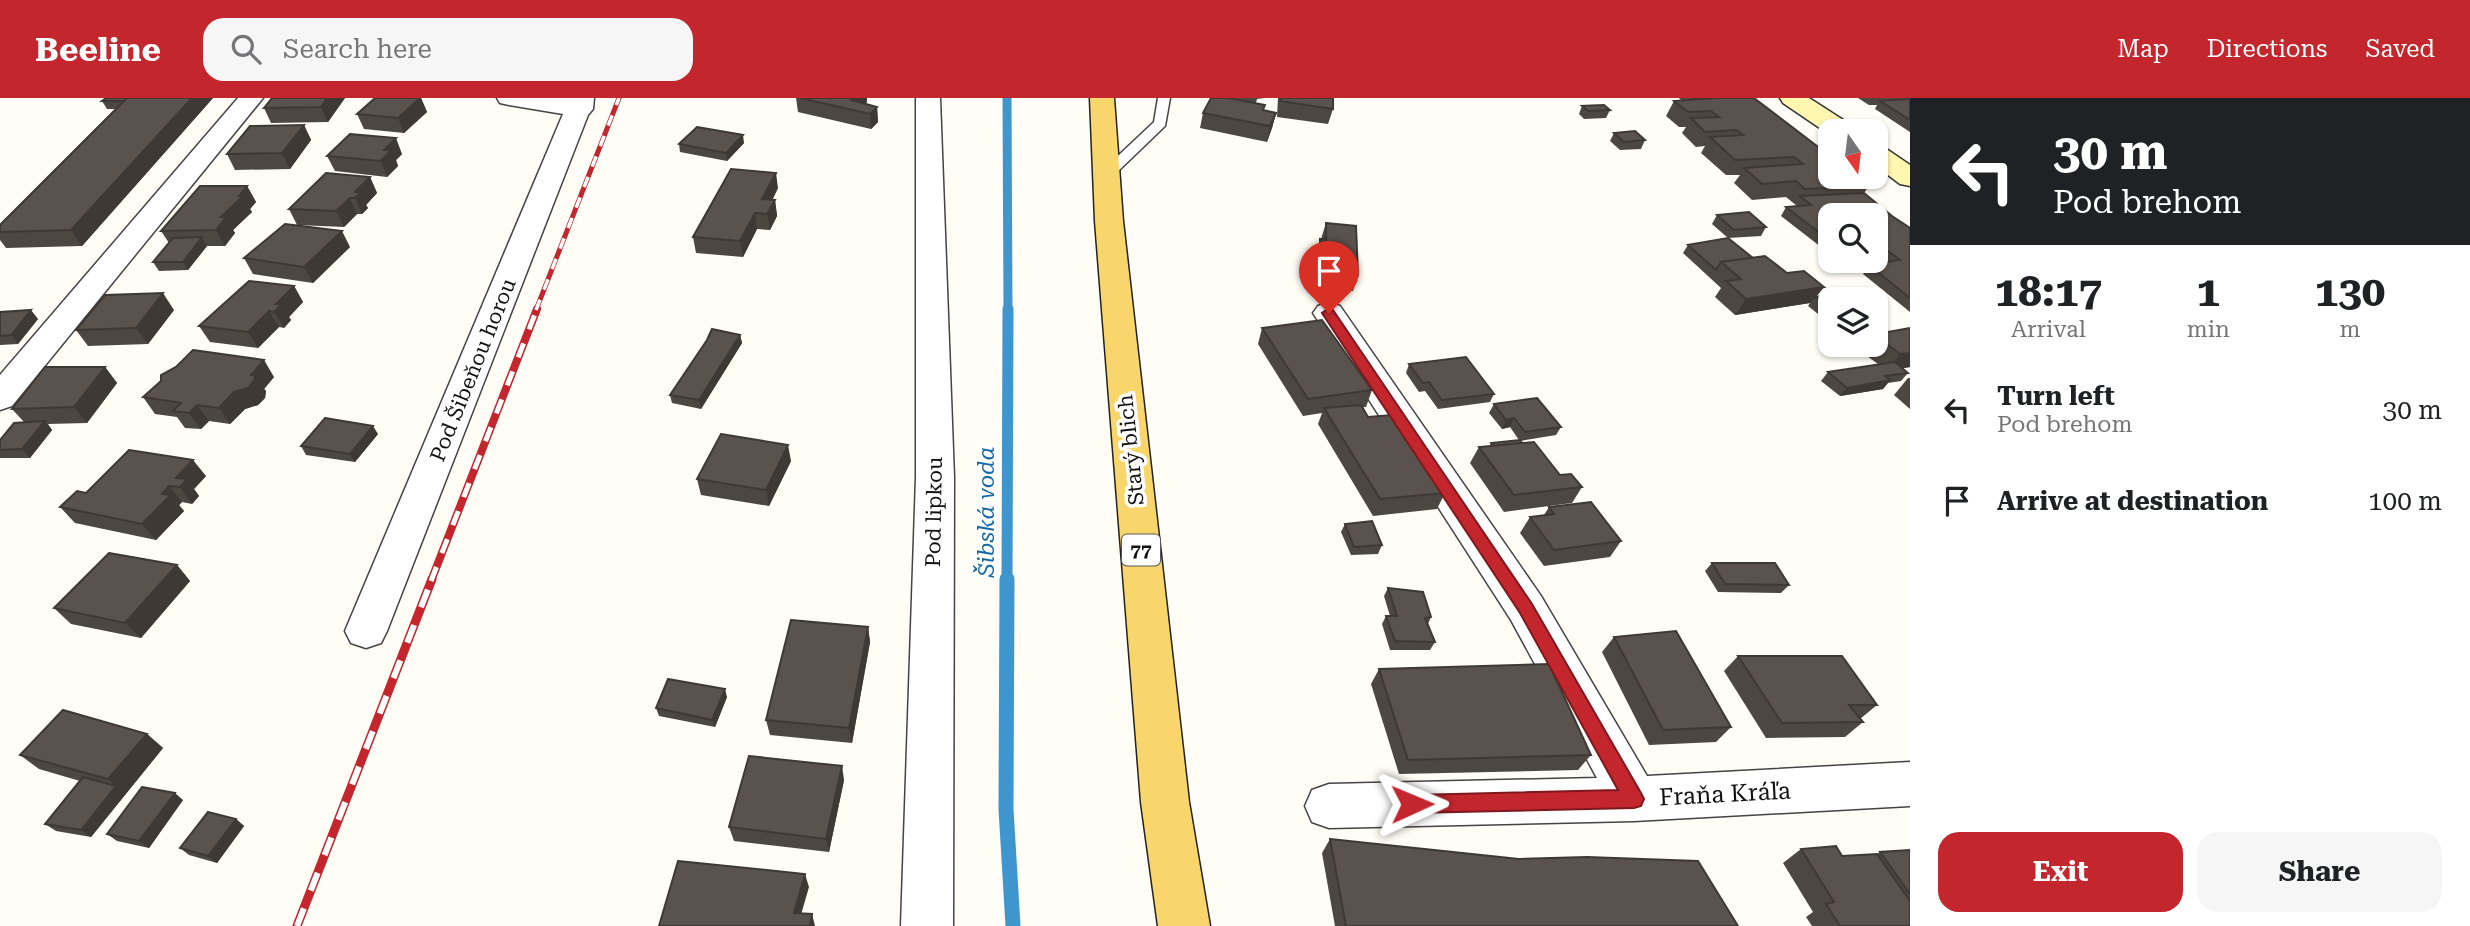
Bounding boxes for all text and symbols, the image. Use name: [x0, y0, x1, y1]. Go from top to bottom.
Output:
search box: [203, 18, 693, 81]
text: Beeline: [35, 30, 161, 69]
icon: search: [227, 30, 265, 68]
text: Search here: [283, 34, 432, 64]
text: Map: [2117, 35, 2169, 63]
text: Directions: [2207, 35, 2327, 63]
text: Saved: [2365, 35, 2435, 63]
north arrow: [1818, 119, 1888, 189]
map controls: [1818, 119, 1888, 357]
text: 30 m: [2053, 124, 2168, 181]
icon: left: [1938, 126, 2029, 217]
text: Pod brehom: [2053, 183, 2241, 221]
button: search: [1818, 203, 1888, 273]
pin: [1299, 241, 1359, 313]
icon: arrive: [1310, 252, 1348, 290]
text: 18:17: [1995, 267, 2102, 316]
text: 1: [2197, 267, 2220, 316]
text: 130: [2315, 267, 2385, 316]
street label: Pod Šibeňou horou: [424, 275, 521, 465]
button: layers: [1818, 287, 1888, 357]
text: Arrival: [2011, 316, 2086, 343]
text: min: [2187, 316, 2230, 343]
text: m: [2339, 316, 2360, 343]
text: Turn left: [1997, 381, 2115, 411]
icon: left: [1938, 391, 1976, 429]
street label: Starý blich: [1113, 393, 1149, 506]
text: 30 m: [2383, 395, 2442, 425]
text: Pod brehom: [1997, 411, 2132, 438]
water label: Šibská voda: [973, 447, 1000, 578]
street label: Pod lipkou: [921, 457, 947, 567]
icon: arrive: [1938, 482, 1976, 520]
text: Arrive at destination: [1997, 486, 2268, 516]
text: 100 m: [2368, 486, 2442, 516]
road number: 77: [1122, 534, 1160, 565]
position arrow: [1375, 767, 1449, 841]
street label: Fraňa Kráľa: [1658, 777, 1792, 811]
button: Exit: [1938, 832, 2183, 912]
button: Share: [2197, 832, 2442, 912]

